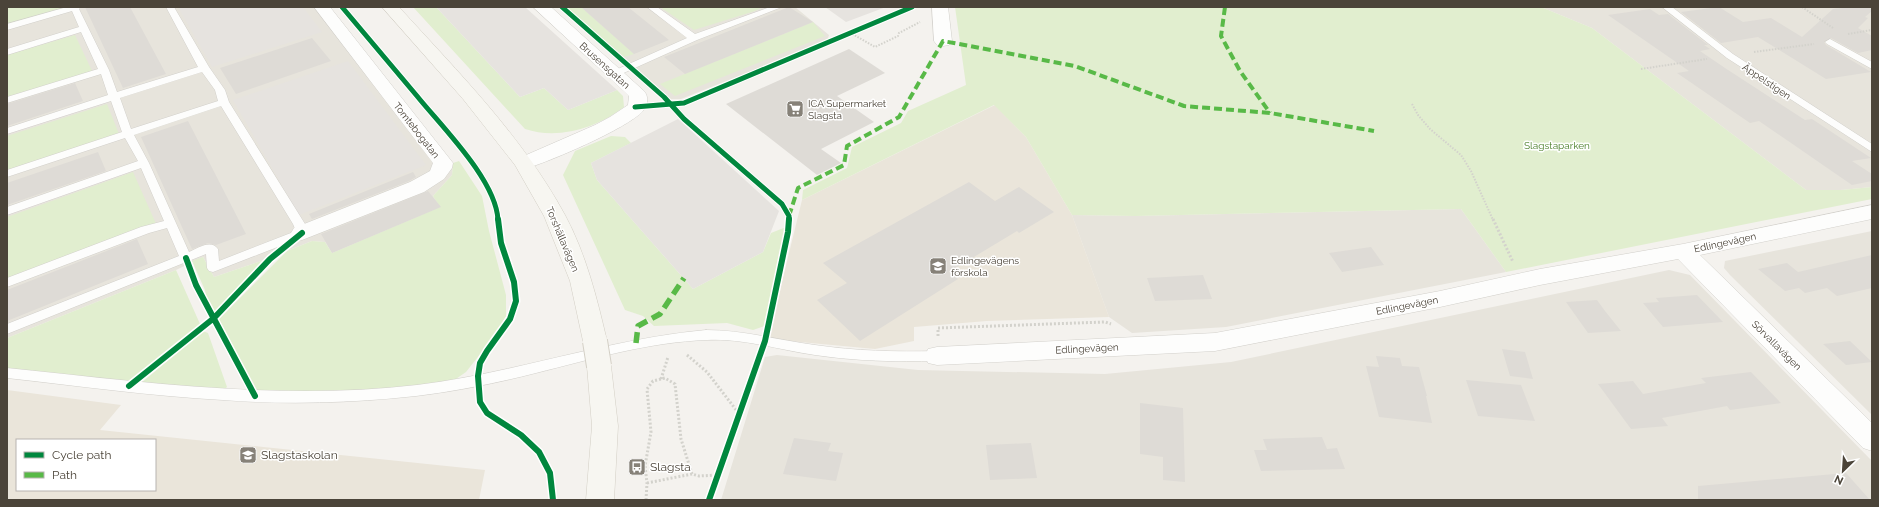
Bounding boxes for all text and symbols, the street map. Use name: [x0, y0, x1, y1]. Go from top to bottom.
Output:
street label: Brusensgatan: [577, 40, 632, 91]
street label: Äppelstigen: [1740, 61, 1793, 102]
place label: ICA Supermarket Slagsta: [808, 98, 887, 121]
supermarket icon: ICA Supermarket Slagsta: [785, 99, 805, 119]
street label: Tomtebogatan: [391, 100, 442, 160]
park label: Slagstaparken: [1524, 140, 1590, 151]
street label: Torshällavägen: [544, 205, 581, 274]
street label: Edlingevägen: [1693, 230, 1757, 254]
place label: Edlingevägens förskola: [951, 255, 1019, 278]
school or university icon: Edlingevägens förskola: [928, 256, 948, 276]
street label: Edlingevägen: [1375, 294, 1439, 317]
street label: Sörvallavägen: [1750, 318, 1804, 372]
street label: Edlingevägen: [1055, 341, 1119, 356]
legend: [16, 439, 156, 491]
school or university icon: Slagstaskolan: [238, 445, 258, 465]
text: Cycle path: [52, 448, 111, 462]
place label: Slagstaskolan: [261, 448, 338, 462]
north arrow: [1823, 451, 1863, 491]
bus stop icon: Slagsta: [627, 457, 647, 477]
place label: Slagsta: [650, 460, 691, 474]
text: Path: [52, 468, 77, 482]
text: N: [1832, 472, 1846, 487]

